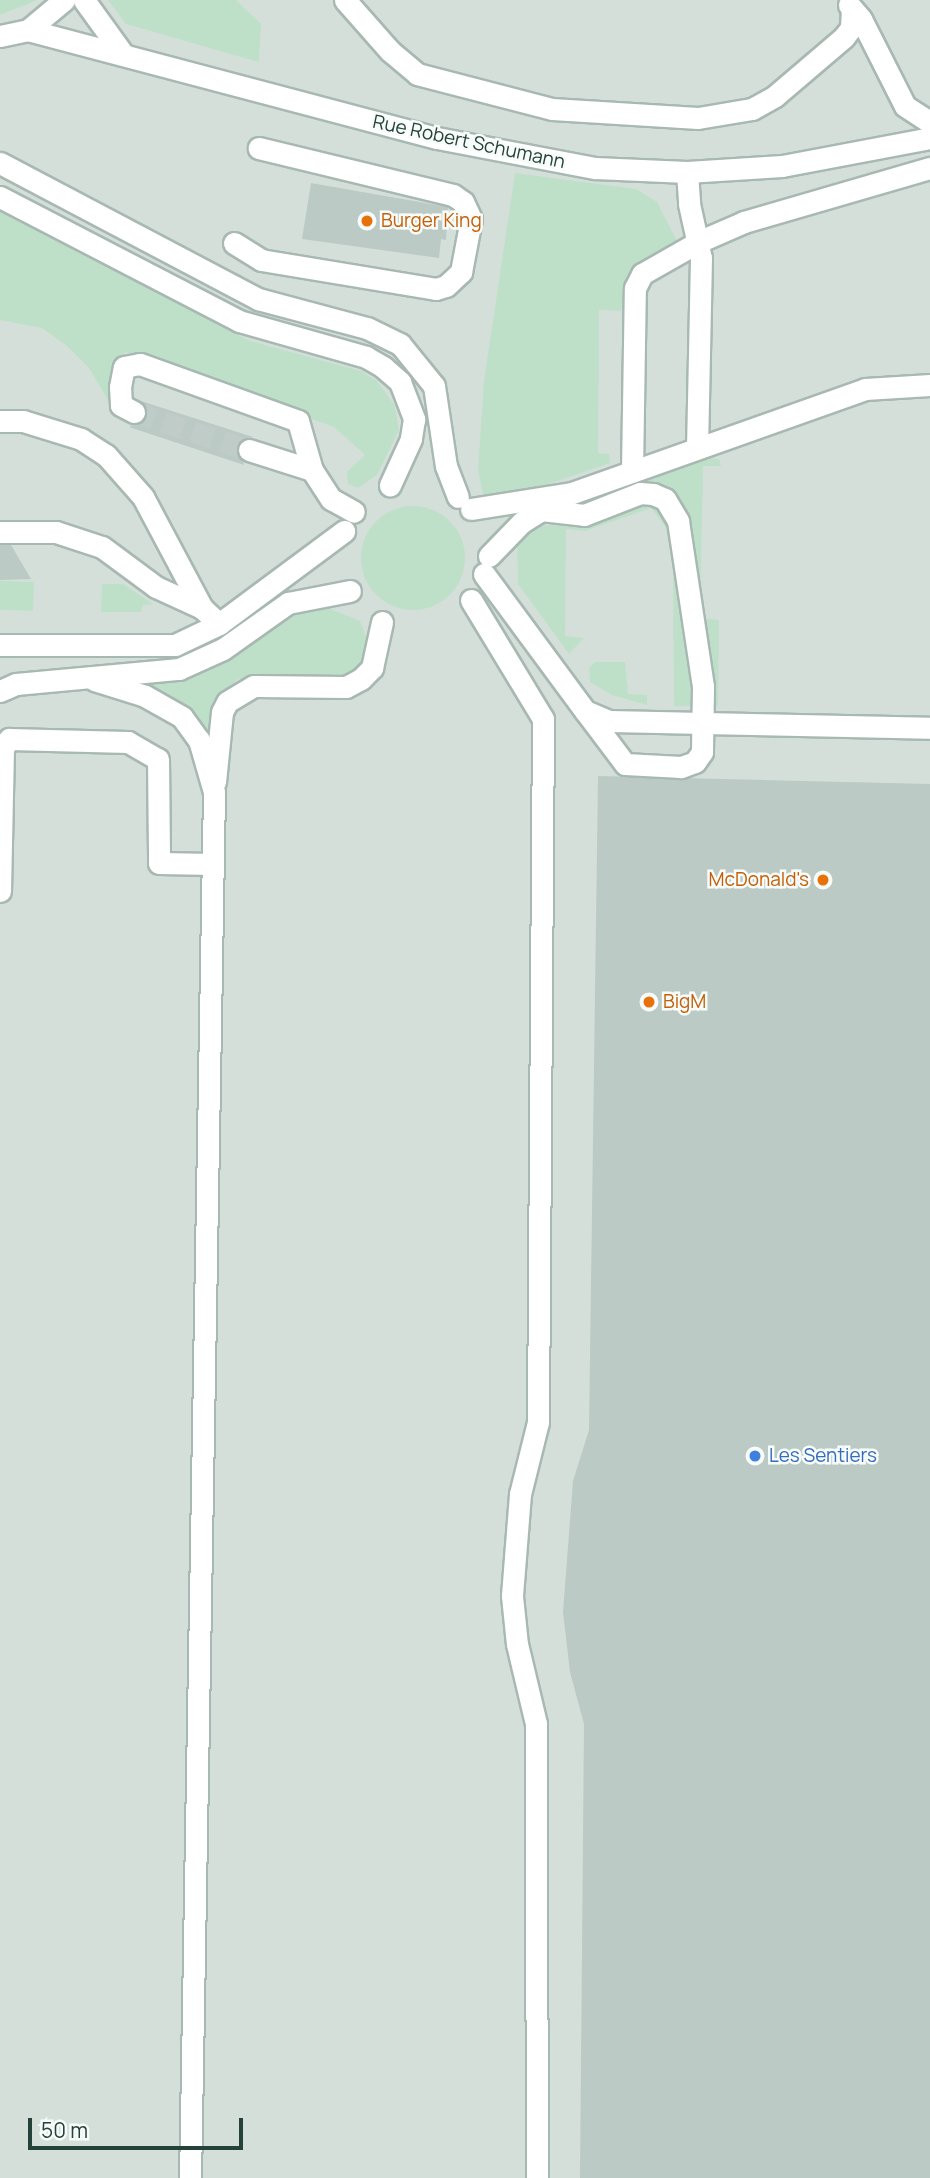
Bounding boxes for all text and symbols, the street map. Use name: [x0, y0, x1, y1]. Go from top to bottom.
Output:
street label: Rue Robert Schumann: [371, 110, 567, 174]
place label: Burger King: [381, 210, 482, 232]
marker: Burger King: [359, 213, 375, 229]
place label: McDonald's: [708, 869, 809, 891]
marker: McDonald's: [815, 872, 831, 888]
place label: BigM: [663, 991, 706, 1013]
marker: BigM: [641, 994, 657, 1010]
place label: Les Sentiers: [769, 1445, 877, 1467]
marker: Les Sentiers: [747, 1448, 763, 1464]
scale bar: [32, 2104, 247, 2148]
text: 50 m: [41, 2116, 88, 2144]

